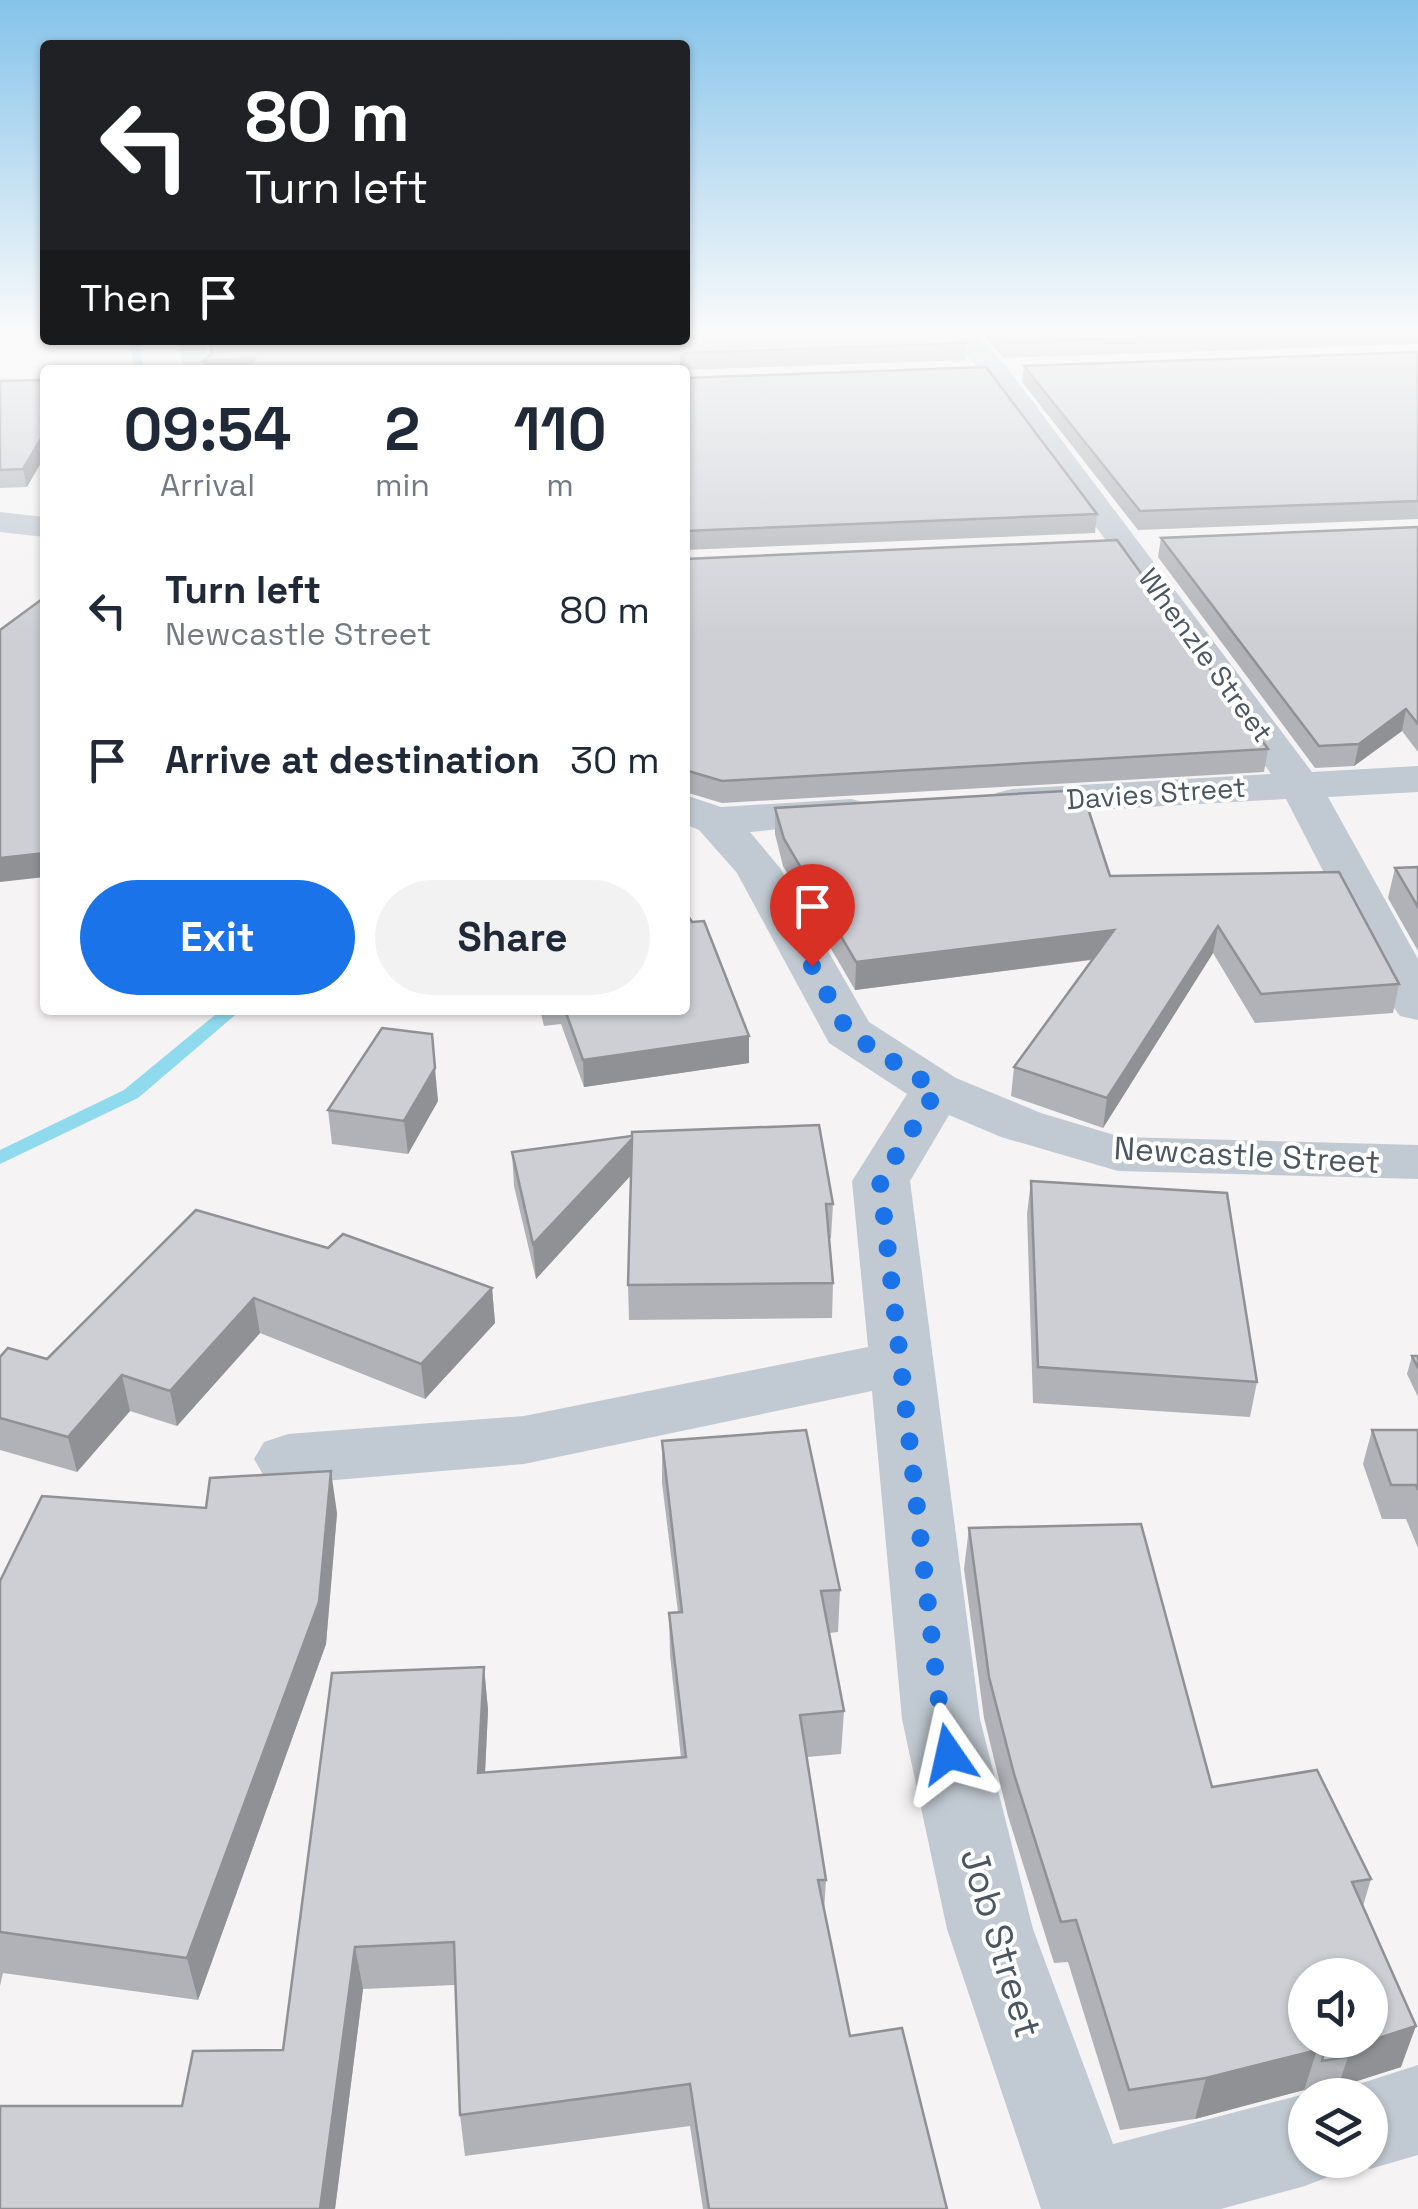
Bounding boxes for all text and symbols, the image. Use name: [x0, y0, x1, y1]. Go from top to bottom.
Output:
text: 80 m: [245, 72, 410, 161]
icon: left: [80, 80, 210, 210]
text: Turn left: [245, 159, 428, 216]
icon: arrive: [191, 270, 246, 325]
text: Then: [80, 274, 171, 322]
text: 09:54: [123, 391, 291, 468]
text: 2: [385, 391, 420, 468]
text: 110: [513, 391, 607, 468]
text: Arrival: [160, 465, 255, 505]
text: min: [375, 465, 430, 505]
text: m: [546, 465, 574, 505]
street label: Whenzle Street: [1131, 561, 1281, 749]
text: Turn left: [165, 566, 321, 614]
icon: left: [80, 583, 135, 638]
text: 80 m: [560, 586, 650, 634]
text: Newcastle Street: [165, 614, 432, 654]
icon: arrive: [80, 733, 135, 788]
text: Arrive at destination: [165, 736, 540, 784]
text: 30 m: [570, 736, 660, 784]
street label: Davies Street: [1065, 769, 1247, 817]
pin: [770, 864, 855, 967]
icon: arrive: [785, 879, 840, 934]
button: Exit: [80, 880, 355, 995]
button: Share: [375, 880, 650, 995]
street label: Newcastle Street: [1113, 1128, 1381, 1182]
position arrow: [897, 1702, 1001, 1806]
street label: Job Street: [949, 1843, 1053, 2043]
map controls: [1288, 1958, 1388, 2178]
button: sound: [1288, 1958, 1388, 2058]
button: layers: [1288, 2078, 1388, 2178]

